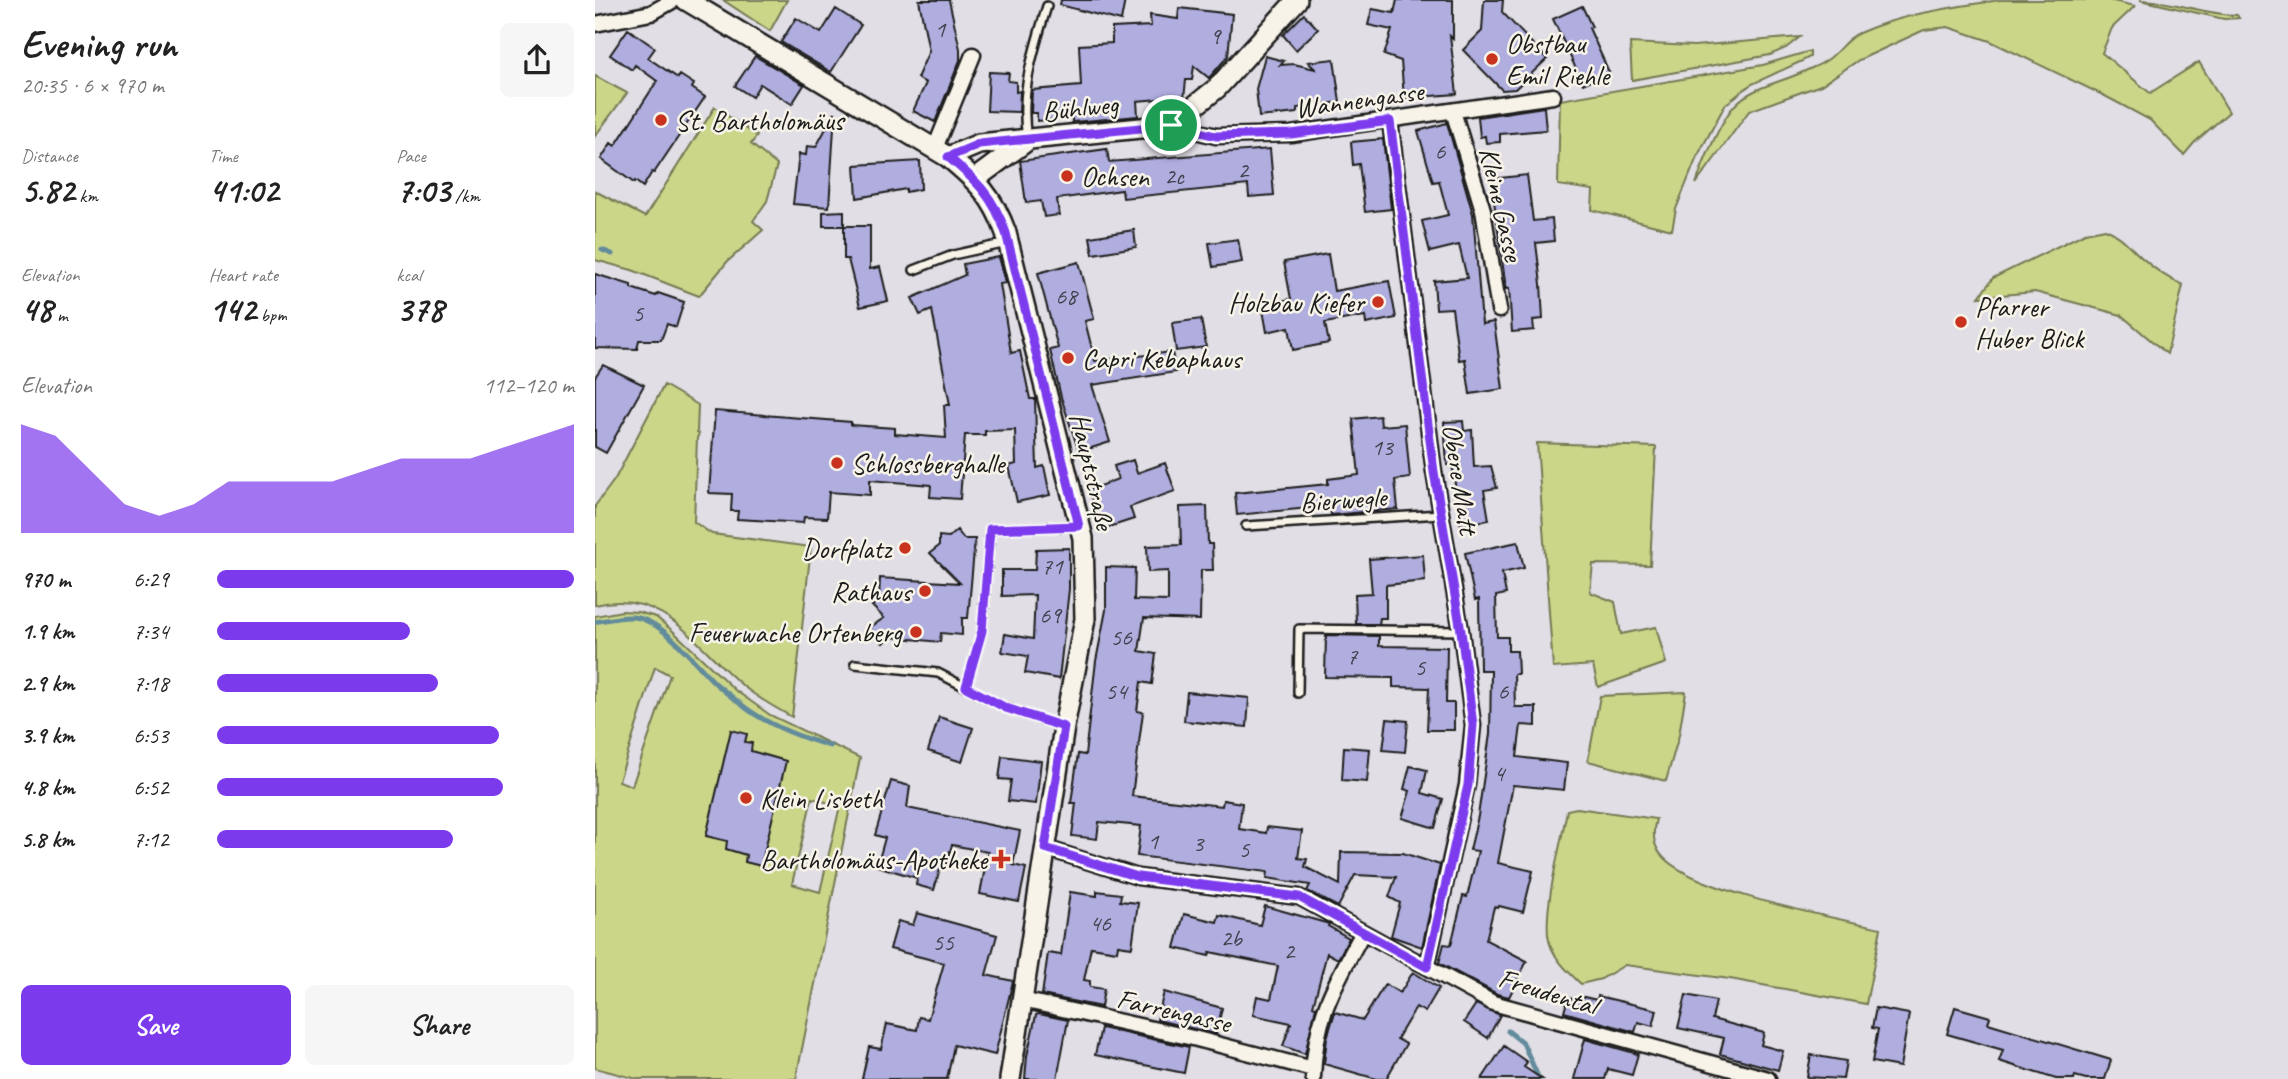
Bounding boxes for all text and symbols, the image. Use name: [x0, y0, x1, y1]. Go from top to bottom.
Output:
house number: 1: [935, 14, 947, 44]
text: Evening run: [21, 21, 177, 68]
house number: 9: [1210, 21, 1223, 51]
button: share: [500, 23, 574, 97]
place label: Obstbau Emil Riehle: [1506, 26, 1611, 93]
marker: Obstbau Emil Riehle: [1484, 51, 1500, 67]
text: 20:35 · 6 × 970 m: [21, 71, 164, 100]
street label: Wannengasse: [1293, 73, 1427, 126]
street label: Bühlweg: [1040, 86, 1121, 129]
pin: [1141, 95, 1201, 155]
place label: St. Bartholomäus: [675, 103, 846, 138]
icon: arrive: [1152, 106, 1190, 144]
marker: St. Bartholomäus: [653, 112, 669, 128]
house number: 6: [1435, 136, 1447, 166]
text: Distance: [21, 144, 78, 168]
text: Time: [209, 144, 238, 168]
text: Pace: [396, 144, 426, 168]
street label: Kleine Gasse: [1471, 144, 1532, 266]
house number: 2: [1238, 155, 1251, 185]
place label: Ochsen: [1081, 159, 1150, 194]
house number: 2c: [1164, 161, 1185, 191]
text: 5.82: [21, 168, 75, 213]
text: 41:02: [209, 168, 279, 213]
text: 7:03: [396, 168, 450, 213]
marker: Ochsen: [1059, 168, 1075, 184]
text: km: [75, 184, 98, 208]
text: /km: [450, 184, 480, 208]
text: Elevation: [21, 263, 79, 287]
text: Heart rate: [209, 263, 278, 287]
text: kcal: [396, 263, 421, 287]
house number: 68: [1055, 281, 1079, 311]
place label: Holzbau Kiefer: [1228, 285, 1366, 320]
text: 48: [21, 287, 53, 332]
text: 142: [209, 287, 256, 332]
text: 378: [396, 287, 443, 332]
place label: Pfarrer Huber Blick: [1975, 289, 2085, 356]
marker: Holzbau Kiefer: [1370, 294, 1386, 310]
house number: 5: [633, 298, 645, 328]
text: m: [53, 303, 68, 327]
text: bpm: [256, 303, 287, 327]
marker: Pfarrer Huber Blick: [1953, 314, 1969, 330]
place label: Capri Kebaphaus: [1082, 341, 1244, 376]
marker: Capri Kebaphaus: [1060, 350, 1076, 366]
text: Elevation: [21, 371, 92, 400]
text: 112–120 m: [483, 371, 574, 400]
street label: Hauptstraße: [1062, 409, 1123, 535]
street label: Obere Matt: [1435, 421, 1487, 539]
house number: 13: [1371, 432, 1395, 462]
place label: Schlossberghalle: [851, 446, 1006, 481]
marker: Schlossberghalle: [829, 455, 845, 471]
street label: Bierwegle: [1299, 479, 1389, 520]
place label: Dorfplatz: [802, 531, 893, 566]
marker: Dorfplatz: [897, 540, 913, 556]
house number: 71: [1041, 551, 1064, 581]
text: 970 m: [21, 565, 70, 594]
text: 6:29: [133, 565, 169, 594]
place label: Rathaus: [831, 574, 913, 609]
marker: Rathaus: [917, 583, 933, 599]
house number: 69: [1039, 600, 1063, 630]
place label: Feuerwache Ortenberg: [689, 615, 903, 650]
text: 1.9 km: [21, 617, 74, 646]
text: 7:34: [133, 617, 169, 646]
house number: 56: [1110, 622, 1133, 652]
marker: Feuerwache Ortenberg: [908, 624, 924, 640]
house number: 7: [1347, 641, 1359, 671]
house number: 5: [1415, 652, 1427, 682]
text: 2.9 km: [21, 669, 74, 698]
text: 7:18: [133, 669, 169, 698]
house number: 54: [1105, 676, 1129, 706]
house number: 6: [1498, 676, 1510, 706]
text: 3.9 km: [21, 721, 74, 750]
text: 6:53: [133, 721, 169, 750]
house number: 4: [1494, 758, 1507, 788]
text: 4.8 km: [21, 773, 75, 802]
text: 6:52: [133, 773, 169, 802]
place label: Klein Lisbeth: [760, 781, 883, 816]
marker: Klein Lisbeth: [738, 790, 754, 806]
text: 5.8 km: [21, 825, 74, 854]
text: 7:12: [133, 825, 169, 854]
house number: 1: [1148, 826, 1160, 856]
house number: 3: [1193, 828, 1206, 858]
house number: 5: [1239, 834, 1251, 864]
place label: Bartholomäus-Apotheke: [760, 842, 989, 877]
marker: Bartholomäus-Apotheke: [993, 851, 1009, 867]
house number: 46: [1089, 908, 1112, 938]
house number: 2b: [1220, 923, 1243, 953]
house number: 55: [932, 927, 955, 957]
house number: 2: [1284, 936, 1297, 966]
street label: Freudental: [1494, 960, 1606, 1025]
street label: Farrengasse: [1114, 980, 1236, 1041]
button: Save: [21, 985, 291, 1065]
button: Share: [305, 985, 574, 1065]

